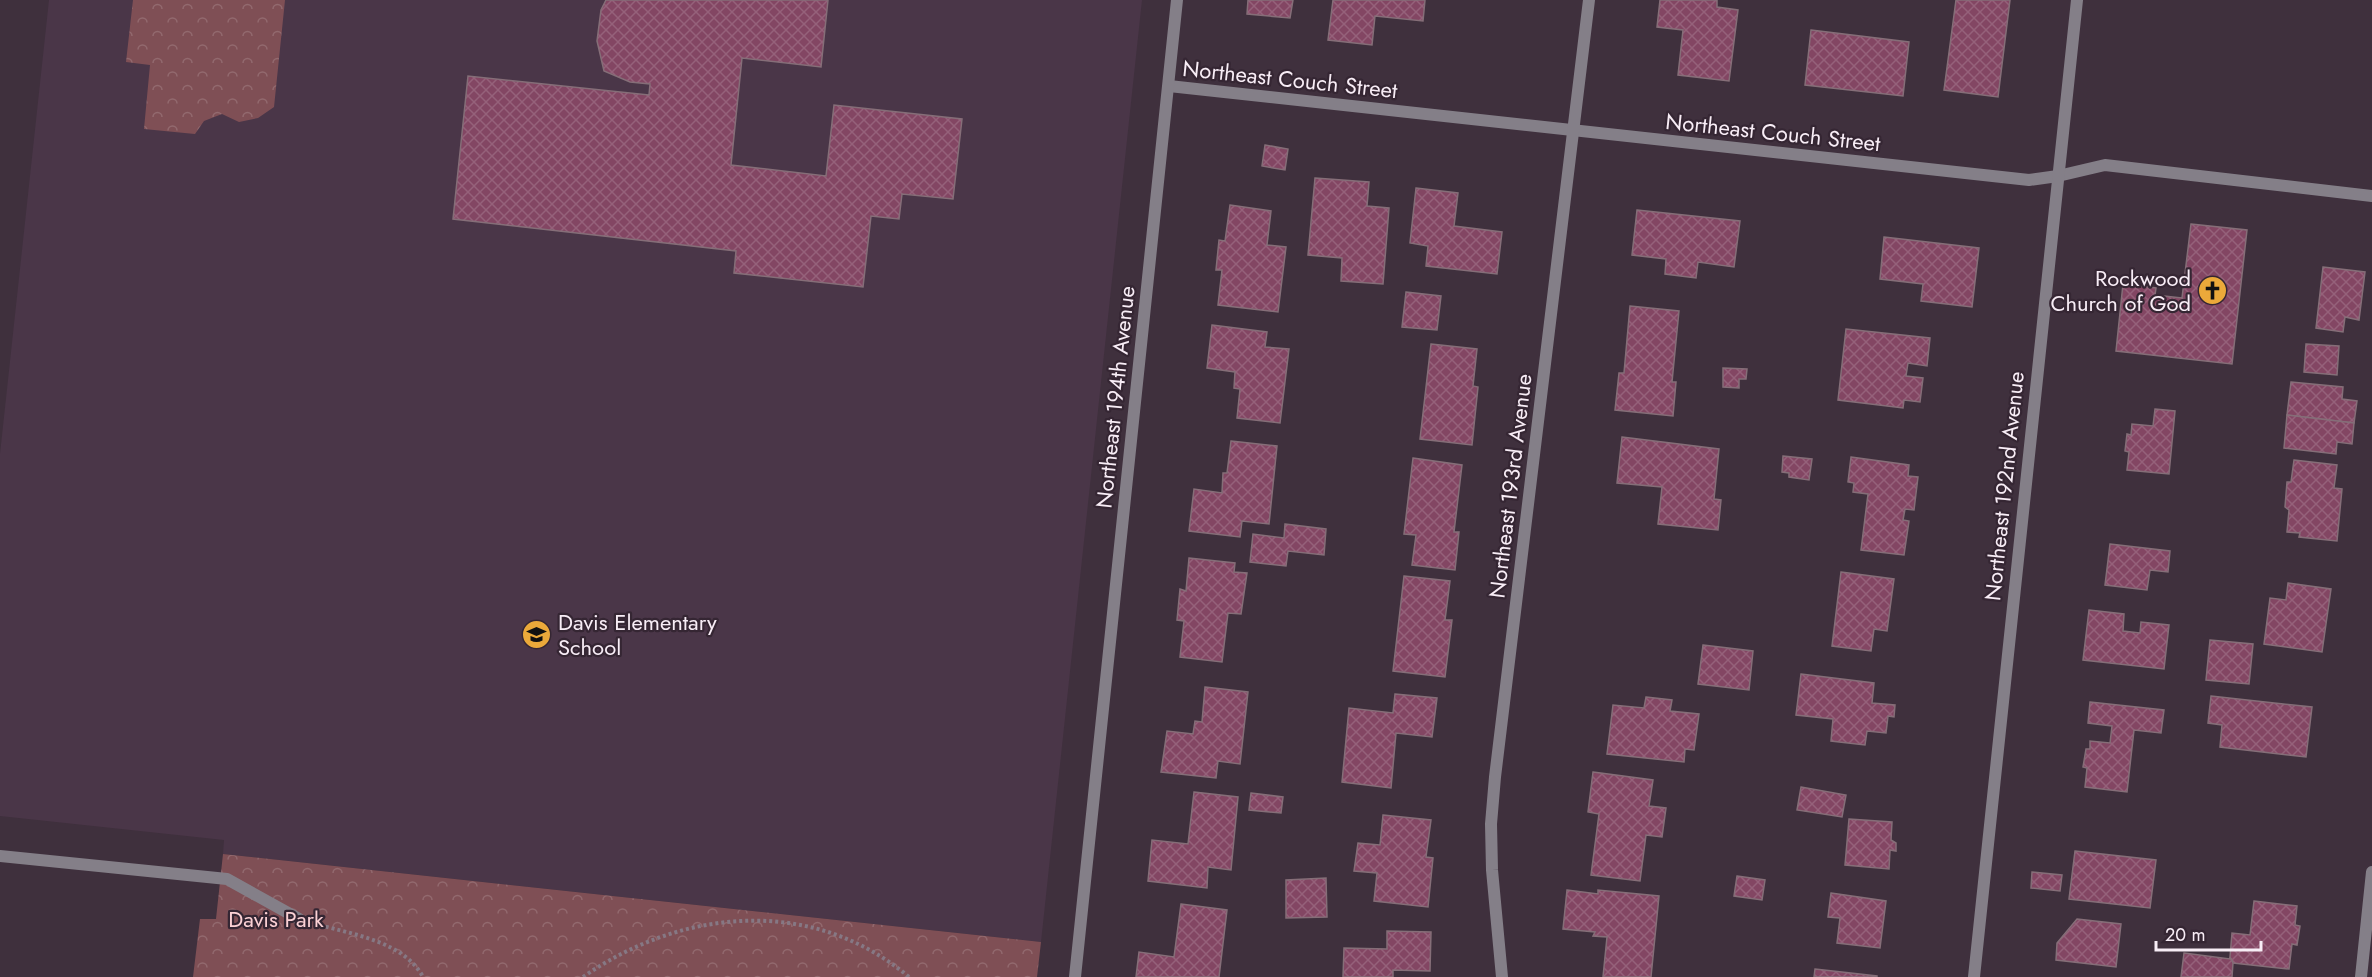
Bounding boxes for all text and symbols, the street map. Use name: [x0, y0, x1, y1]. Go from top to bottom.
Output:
street label: Northeast Couch Street: [1181, 52, 1400, 106]
street label: Northeast Couch Street: [1664, 105, 1883, 159]
place label: Rockwood Church of God: [2050, 262, 2191, 319]
church icon: Rockwood Church of God: [2196, 275, 2228, 307]
street label: Northeast 194th Avenue: [1087, 284, 1143, 510]
street label: Northeast 192nd Avenue: [1976, 370, 2032, 602]
street label: Northeast 193rd Avenue: [1480, 372, 1540, 600]
place label: Davis Elementary School: [558, 606, 717, 663]
school or university icon: Davis Elementary School: [521, 619, 553, 651]
park label: Davis Park: [228, 903, 324, 935]
scale bar: [2156, 914, 2261, 952]
text: 20 m: [2165, 922, 2205, 948]

